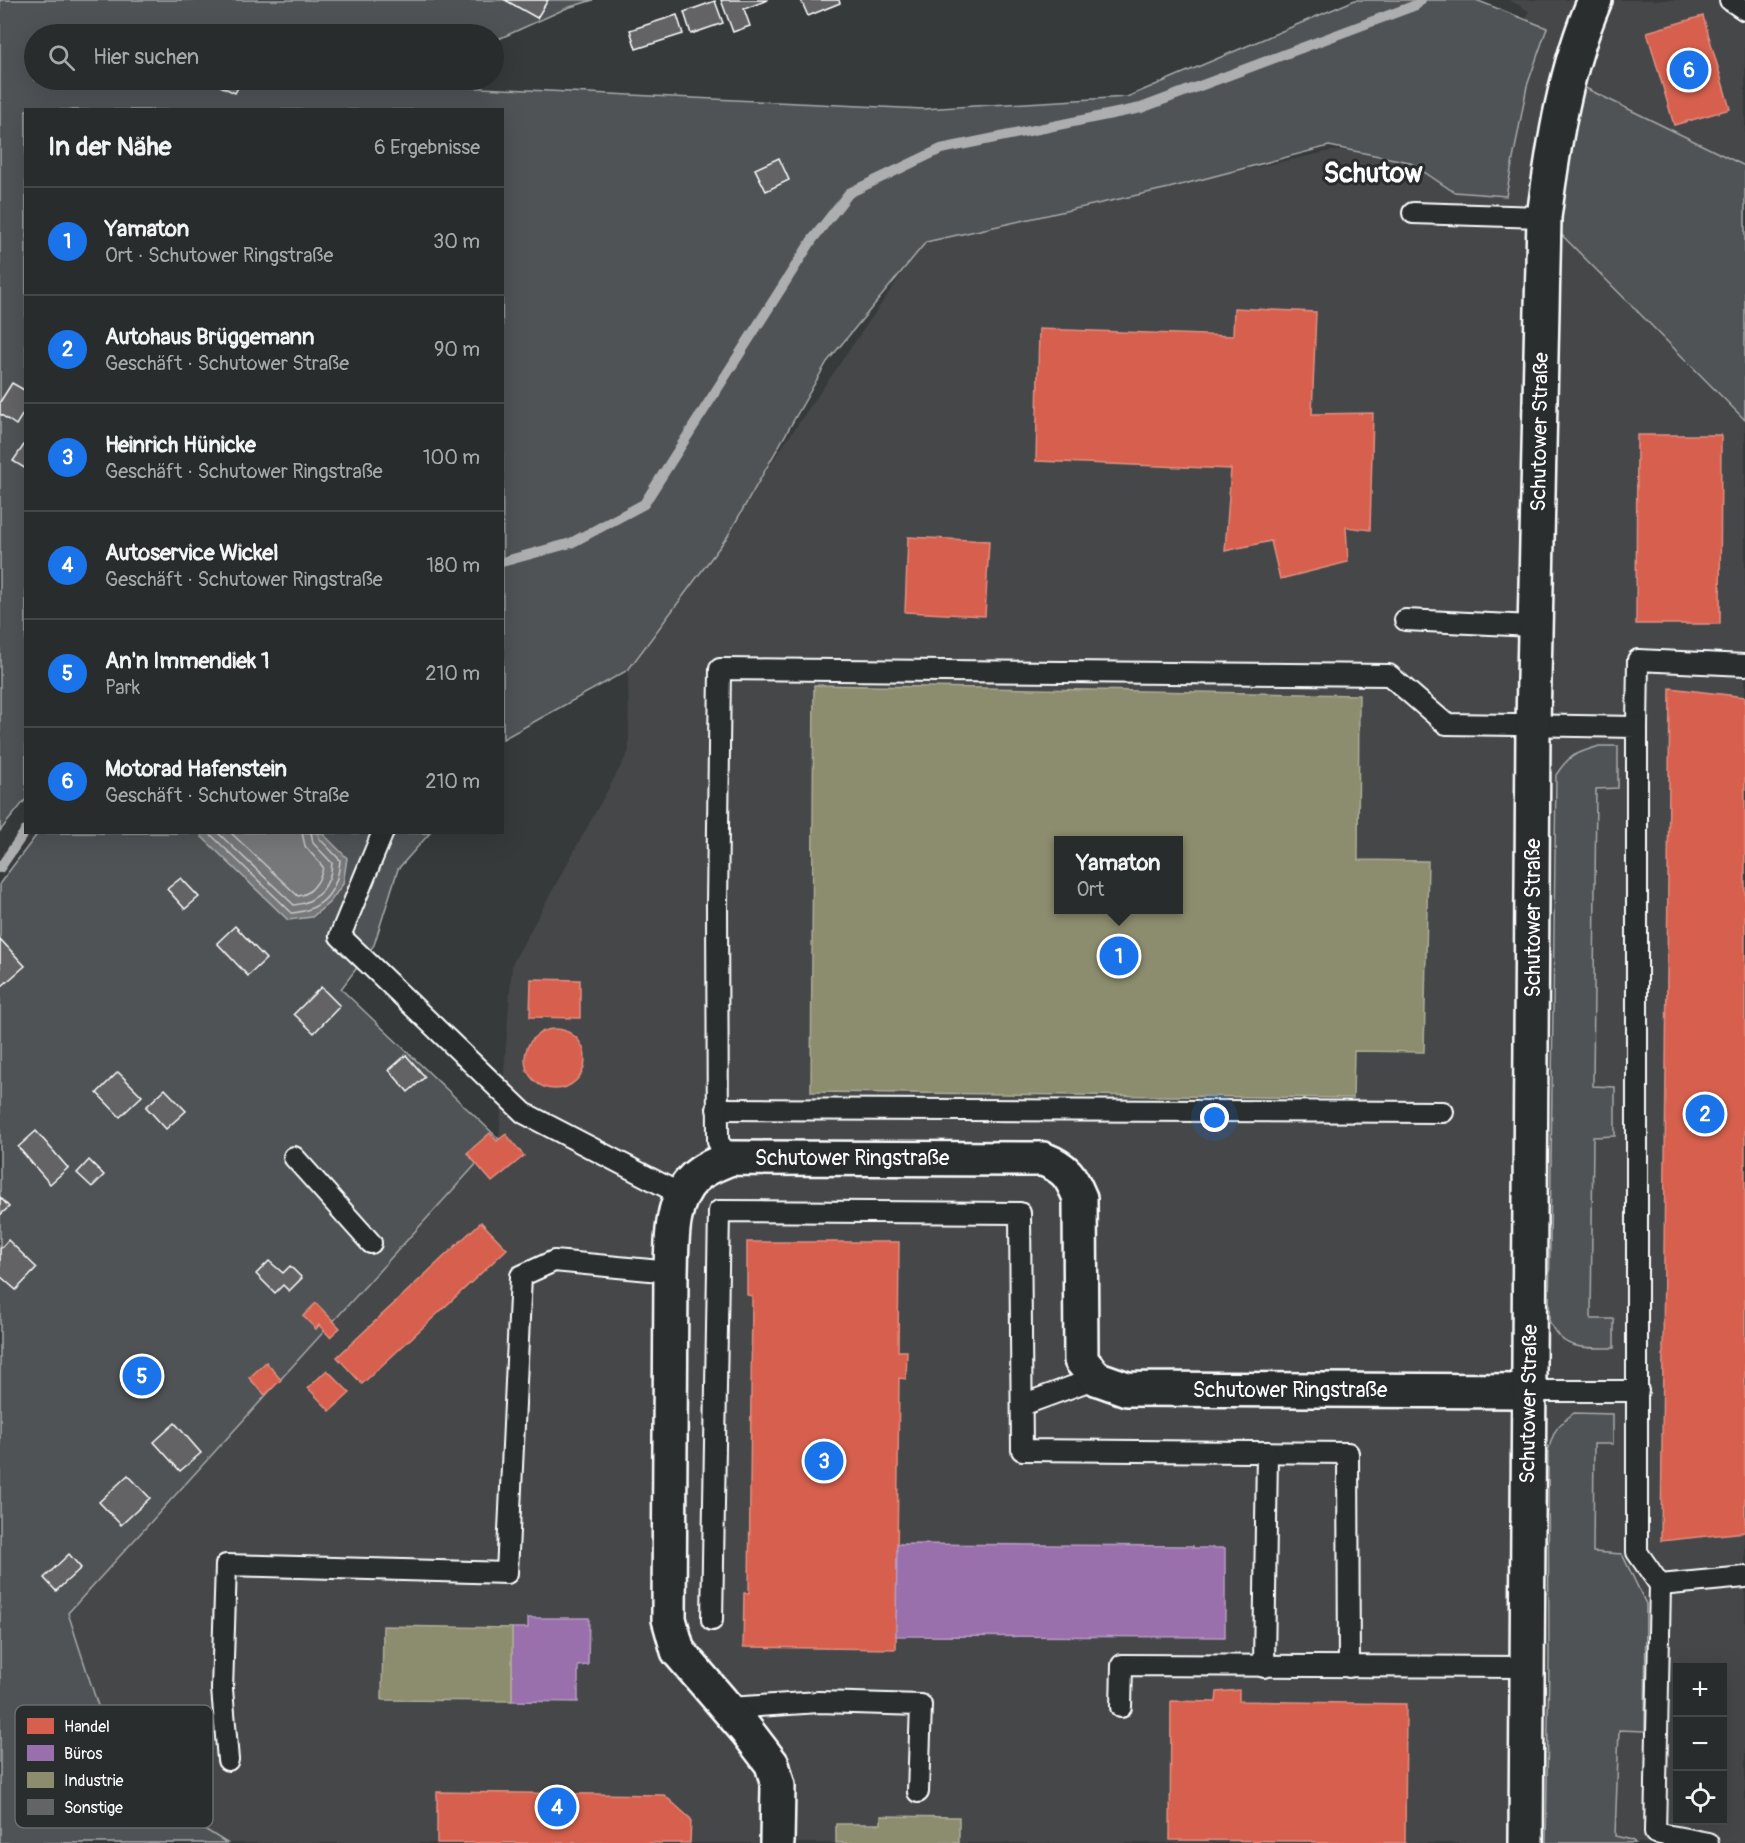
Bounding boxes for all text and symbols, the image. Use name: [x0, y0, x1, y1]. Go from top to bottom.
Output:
search box: [24, 24, 504, 90]
icon: search: [45, 41, 78, 74]
text: Hier suchen: [93, 43, 199, 71]
pin: 6: [1670, 48, 1708, 92]
text: In der Nähe: [48, 131, 171, 163]
text: 6 Ergebnisse: [374, 135, 480, 160]
district label: Schutow: [1323, 157, 1423, 190]
text: Yamaton: [105, 215, 189, 243]
text: 1: [64, 229, 71, 254]
text: 30 m: [433, 229, 480, 254]
text: Ort · Schutower Ringstraße: [105, 243, 333, 268]
text: Autohaus Brüggemann: [105, 323, 314, 351]
text: 2: [62, 337, 73, 362]
text: 90 m: [434, 337, 480, 362]
text: Geschäft · Schutower Straße: [105, 351, 349, 376]
street label: Schutower Straße: [1525, 352, 1555, 512]
text: Heinrich Hünicke: [105, 431, 256, 459]
text: 3: [62, 445, 73, 470]
text: 100 m: [423, 445, 480, 470]
text: Geschäft · Schutower Ringstraße: [105, 459, 383, 484]
text: Autoservice Wickel: [105, 539, 278, 567]
text: 4: [62, 553, 73, 578]
text: 180 m: [426, 553, 480, 578]
text: Geschäft · Schutower Ringstraße: [105, 567, 383, 592]
text: An'n Immendiek 1: [105, 647, 270, 675]
text: 5: [62, 661, 73, 686]
text: 210 m: [425, 661, 480, 686]
text: Park: [105, 675, 140, 700]
text: Motorad Hafenstein: [105, 755, 287, 783]
text: 6: [62, 769, 73, 794]
text: 210 m: [425, 769, 480, 794]
text: Geschäft · Schutower Straße: [105, 783, 349, 808]
popup: [1054, 836, 1183, 914]
street label: Schutower Straße: [1520, 838, 1547, 998]
text: Yamaton: [1076, 849, 1161, 877]
text: Ort: [1076, 877, 1104, 902]
pin: 1: [1100, 934, 1138, 978]
pin: 2: [1686, 1092, 1724, 1136]
your location: [1200, 1103, 1229, 1132]
street label: Schutower Ringstraße: [755, 1145, 950, 1172]
street label: Schutower Straße: [1514, 1324, 1544, 1484]
pin: 5: [122, 1354, 162, 1398]
street label: Schutower Ringstraße: [1193, 1377, 1388, 1404]
pin: 3: [804, 1438, 844, 1484]
map controls: [1673, 1663, 1727, 1825]
button: +: [1673, 1663, 1727, 1717]
legend: [15, 1705, 213, 1828]
text: Handel: [64, 1717, 110, 1737]
button: −: [1673, 1717, 1727, 1771]
text: Büros: [64, 1744, 102, 1764]
text: Industrie: [64, 1771, 124, 1791]
button: locate: [1673, 1771, 1727, 1825]
pin: 4: [538, 1784, 576, 1830]
text: Sonstige: [64, 1798, 123, 1818]

